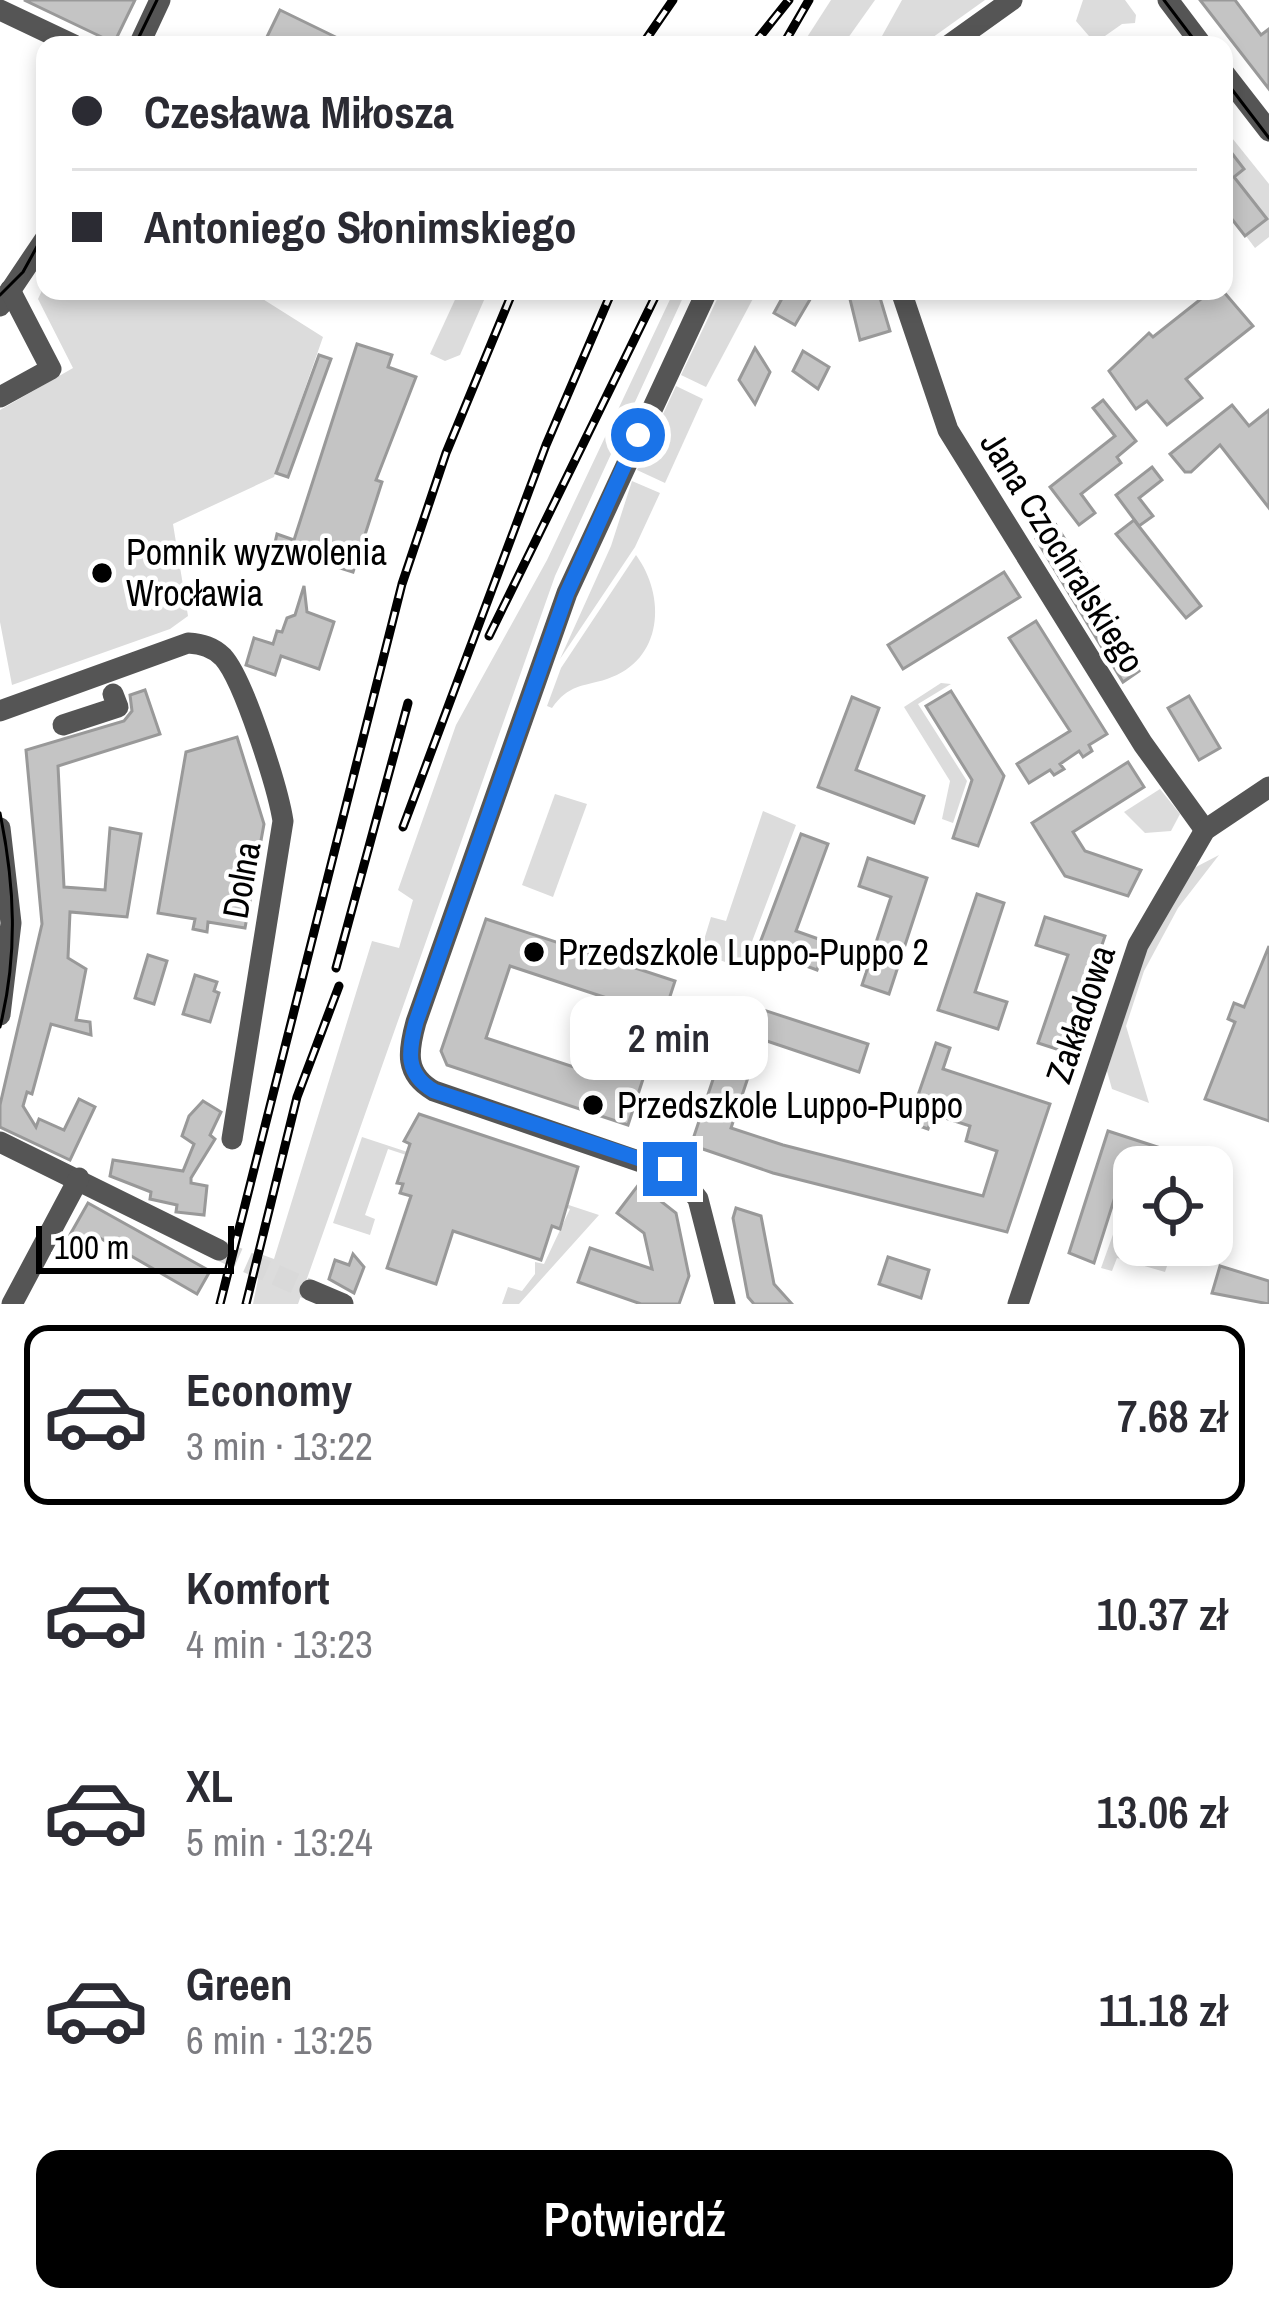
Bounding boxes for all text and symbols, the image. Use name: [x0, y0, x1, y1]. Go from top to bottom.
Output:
text: Czesława Miłosza: [144, 81, 454, 142]
text: Antoniego Słonimskiego: [144, 196, 577, 257]
route start: [611, 408, 665, 462]
street label: Jana Czochralskiego: [970, 422, 1156, 682]
place label: Pomnik wyzwolenia Wrocławia: [126, 528, 387, 617]
marker: Pomnik wyzwolenia Wrocławia: [89, 560, 115, 586]
street label: Dolna: [211, 838, 271, 922]
place label: Przedszkole Luppo-Puppo 2: [558, 928, 929, 976]
marker: Przedszkole Luppo-Puppo 2: [521, 939, 547, 965]
street label: Zakładowa: [1034, 939, 1126, 1089]
callout: 2 min: [571, 995, 769, 1079]
text: 2 min: [628, 1012, 710, 1064]
place label: Przedszkole Luppo-Puppo: [617, 1081, 963, 1129]
marker: Przedszkole Luppo-Puppo: [580, 1092, 606, 1118]
route end: [643, 1142, 697, 1196]
map controls: [1113, 1146, 1233, 1266]
button: locate: [1113, 1146, 1233, 1266]
scale bar: [36, 1220, 234, 1273]
text: 100 m: [54, 1225, 129, 1269]
text: Economy: [186, 1359, 352, 1420]
icon: car: [42, 1361, 150, 1469]
text: 7.68 zł: [1117, 1385, 1227, 1446]
text: 3 min · 13:22: [186, 1420, 373, 1472]
text: Komfort: [186, 1557, 329, 1618]
icon: car: [42, 1559, 150, 1667]
text: 10.37 zł: [1096, 1583, 1227, 1644]
text: 4 min · 13:23: [186, 1618, 373, 1670]
text: XL: [186, 1755, 233, 1816]
icon: car: [42, 1757, 150, 1865]
text: 13.06 zł: [1096, 1781, 1227, 1842]
text: 5 min · 13:24: [186, 1816, 373, 1868]
text: Green: [186, 1953, 293, 2014]
icon: car: [42, 1955, 150, 2063]
text: 11.18 zł: [1099, 1979, 1227, 2040]
text: 6 min · 13:25: [186, 2014, 373, 2066]
button: Potwierdź: [36, 2150, 1233, 2288]

